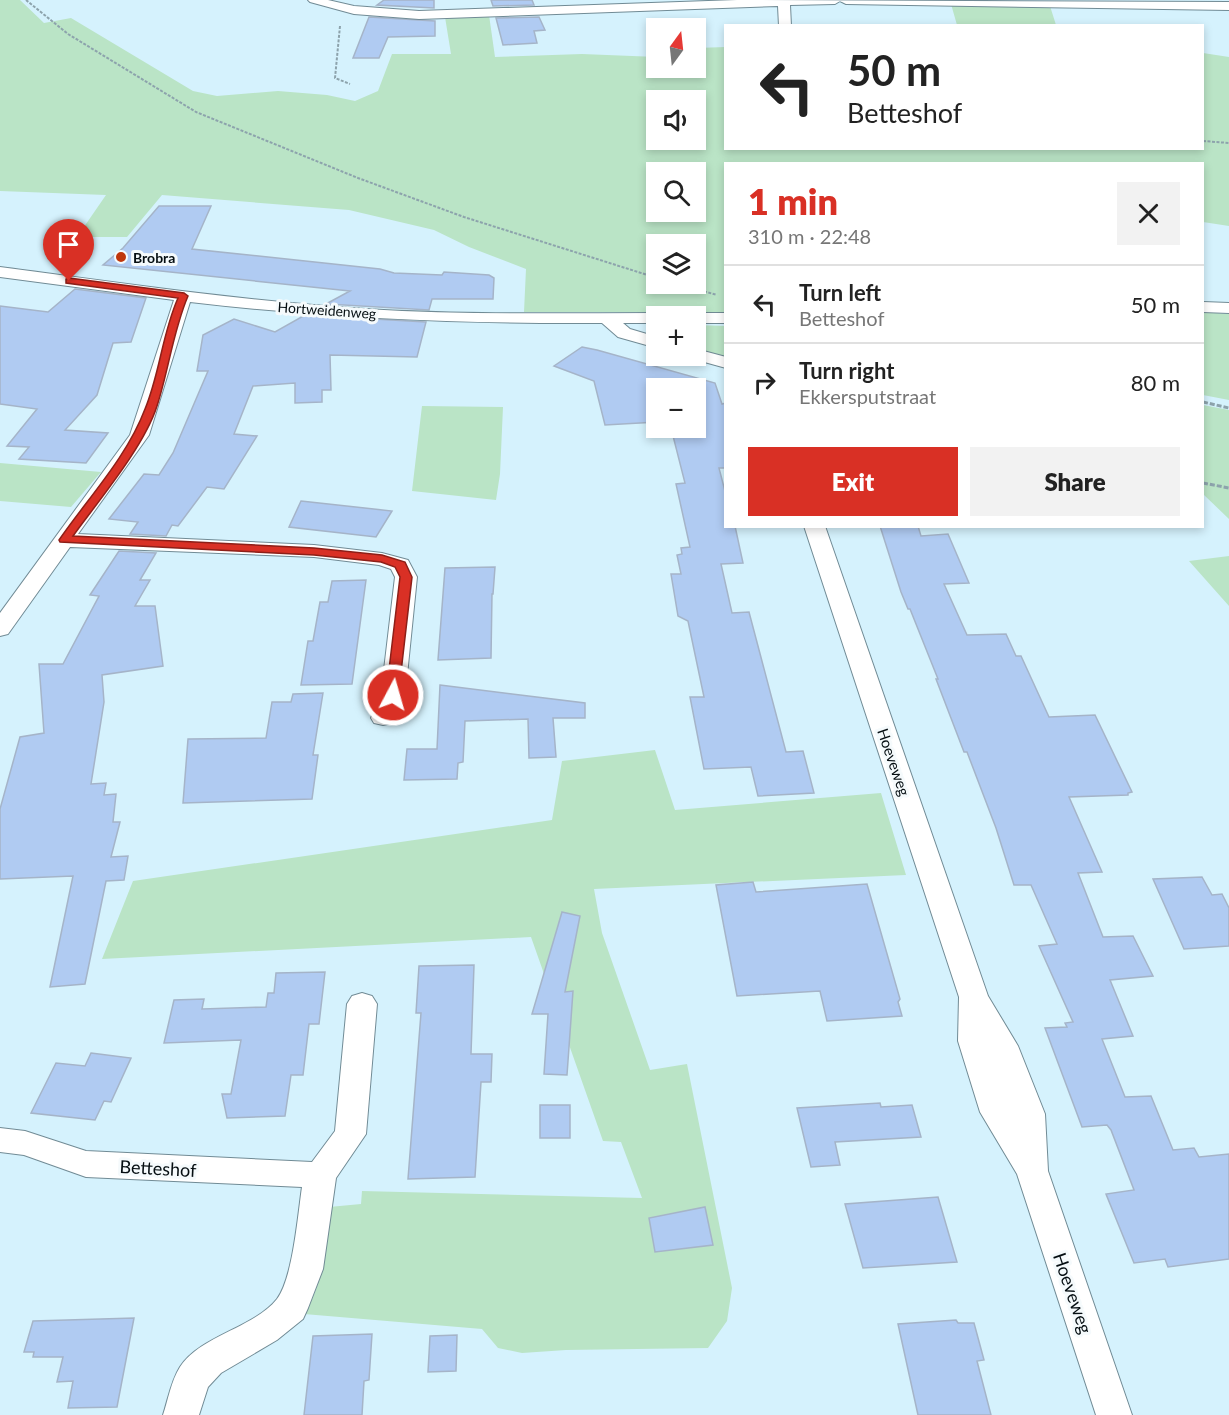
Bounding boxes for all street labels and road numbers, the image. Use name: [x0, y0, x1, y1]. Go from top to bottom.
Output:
street label: Hortweidenweg: [277, 298, 377, 322]
street label: Hoeveweg: [874, 726, 914, 798]
street label: Betteshof: [119, 1155, 198, 1181]
street label: Hoeveweg: [1049, 1250, 1097, 1336]

